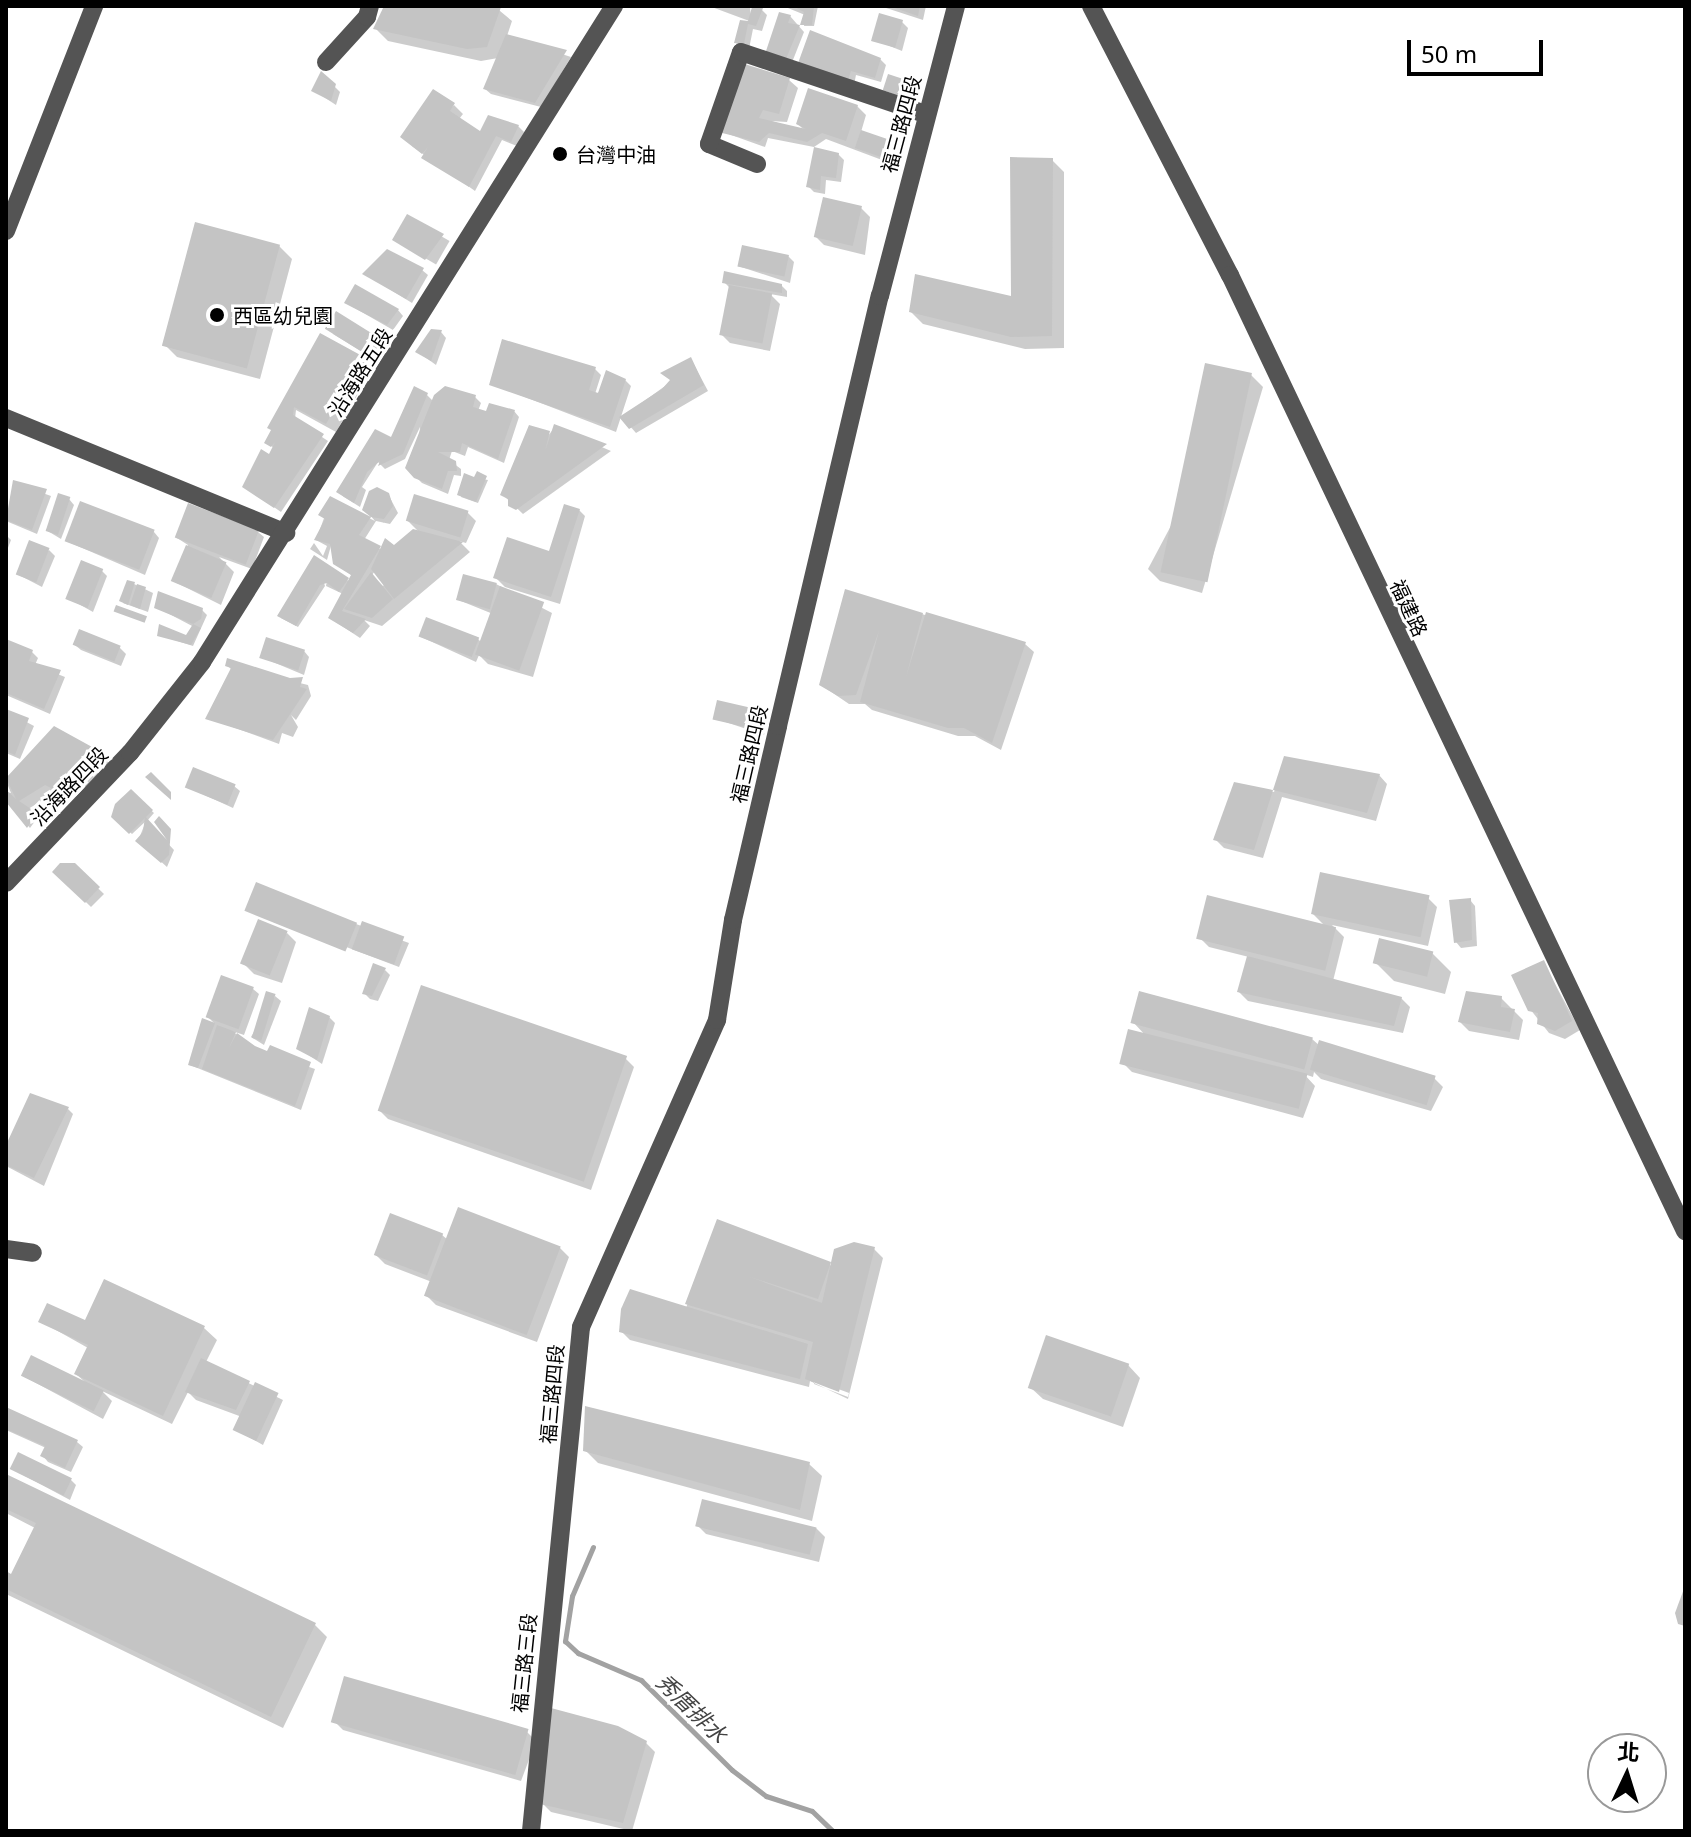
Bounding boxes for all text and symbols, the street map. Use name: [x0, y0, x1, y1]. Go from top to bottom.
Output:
scale bar: [1411, 24, 1547, 74]
text: 50 m: [1421, 37, 1477, 70]
street label: 福三路四段: [876, 73, 926, 175]
place label: 台灣中油: [576, 142, 656, 166]
marker: 台灣中油: [551, 145, 569, 163]
place label: 西區幼兒園: [233, 303, 333, 327]
marker: 西區幼兒園: [208, 306, 226, 324]
street label: 沿海路五段: [323, 323, 397, 421]
street label: 福建路: [1385, 576, 1433, 640]
street label: 福三路四段: [726, 703, 772, 805]
street label: 沿海路四段: [26, 742, 112, 830]
street label: 福三路四段: [536, 1343, 568, 1445]
street label: 福三路三段: [507, 1612, 541, 1714]
water label: 秀厝排水: [651, 1668, 733, 1748]
north arrow: [1587, 1733, 1667, 1813]
text: 北: [1616, 1735, 1641, 1767]

